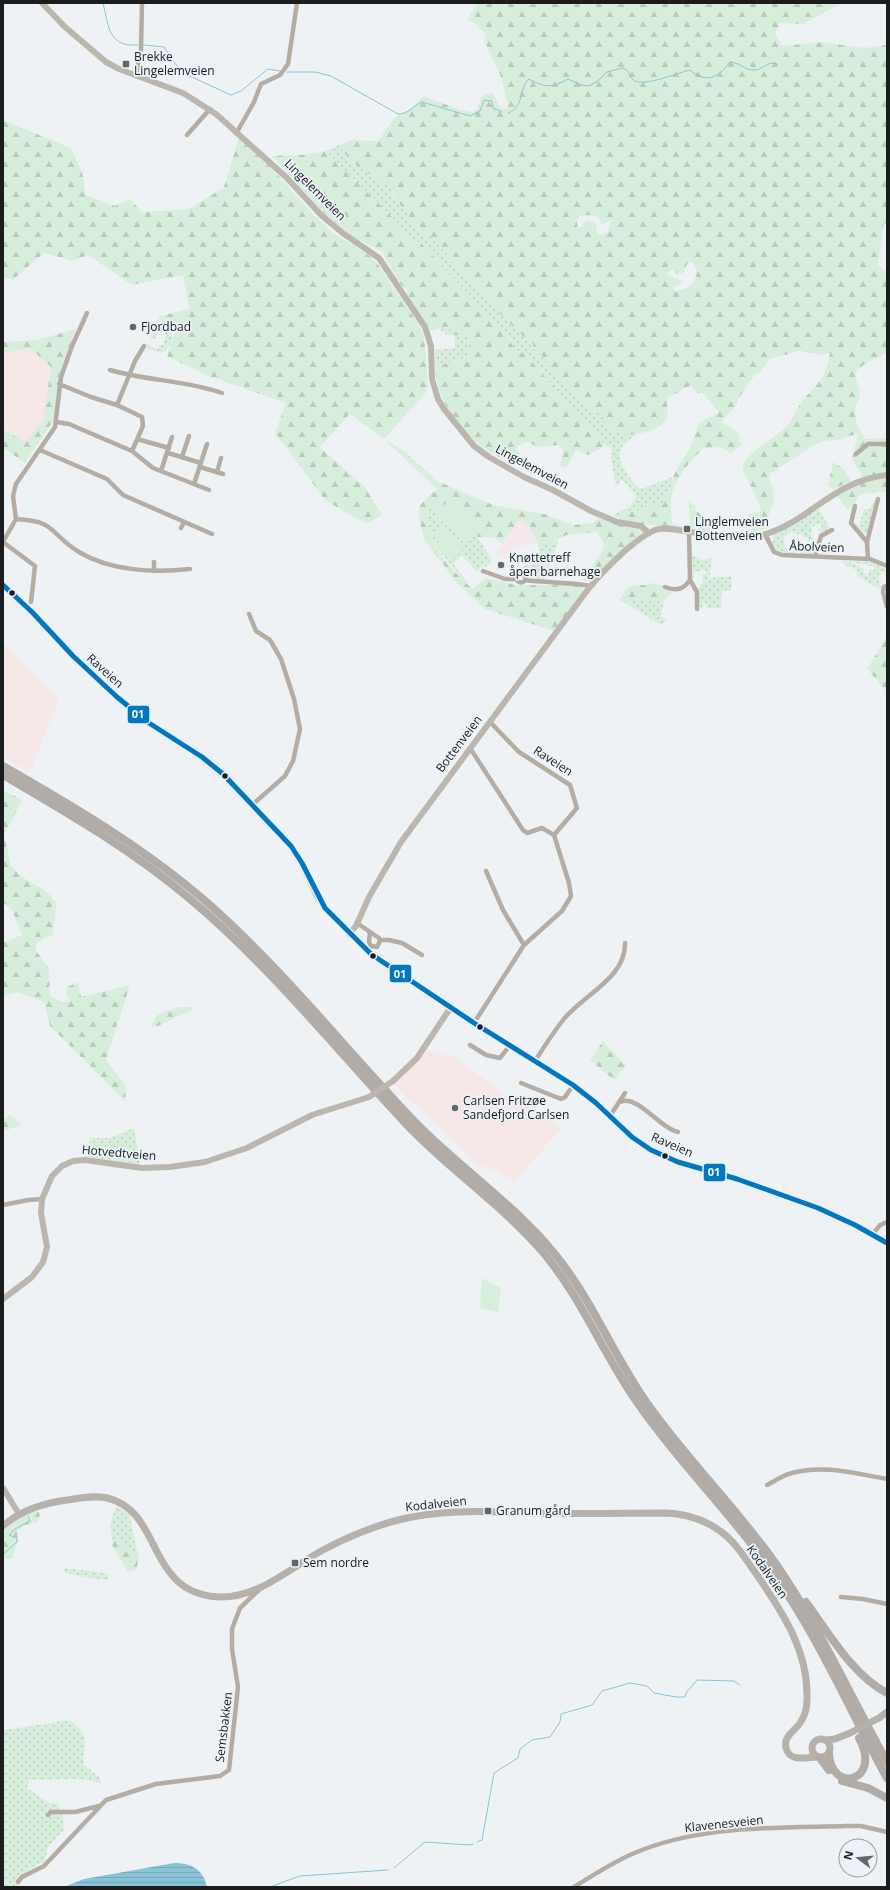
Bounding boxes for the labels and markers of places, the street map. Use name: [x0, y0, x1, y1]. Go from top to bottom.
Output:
place label: Brekke Lingelemveien: [134, 48, 215, 79]
marker: Brekke Lingelemveien: [121, 59, 131, 69]
place label: Fjordbad: [141, 318, 191, 335]
marker: Fjordbad: [128, 322, 138, 332]
place label: Linglemveien Bottenveien: [695, 513, 769, 544]
marker: Linglemveien Bottenveien: [682, 524, 692, 534]
place label: Knøttetreff åpen barnehage: [509, 549, 601, 580]
marker: Knøttetreff åpen barnehage: [496, 560, 506, 570]
unlabelled marker: [7, 588, 17, 598]
unlabelled marker: [220, 771, 230, 781]
unlabelled marker: [368, 951, 378, 961]
unlabelled marker: [475, 1022, 485, 1032]
place label: Carlsen Fritzøe Sandefjord Carlsen: [463, 1092, 569, 1123]
marker: Carlsen Fritzøe Sandefjord Carlsen: [450, 1103, 460, 1113]
unlabelled marker: [660, 1151, 670, 1161]
place label: Granum gård: [496, 1502, 571, 1519]
marker: Granum gård: [483, 1506, 493, 1516]
place label: Sem nordre: [303, 1554, 369, 1571]
marker: Sem nordre: [290, 1558, 300, 1568]

